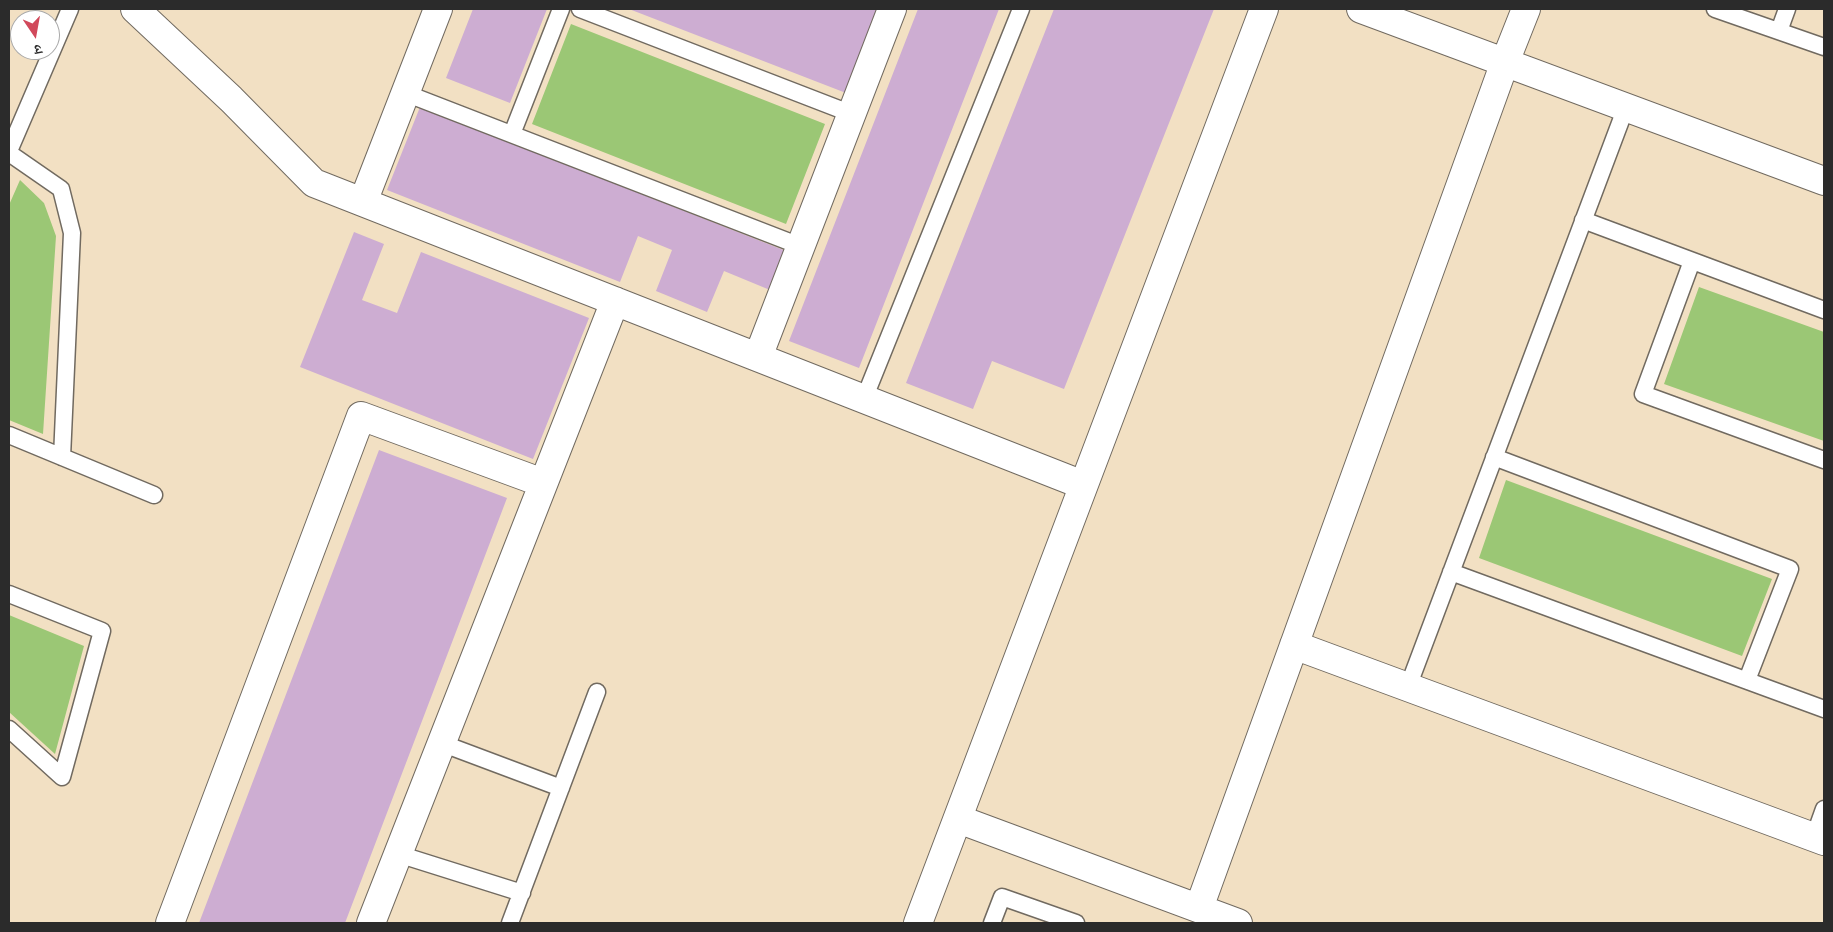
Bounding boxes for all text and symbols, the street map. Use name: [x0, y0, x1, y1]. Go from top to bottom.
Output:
north arrow: [10, 10, 60, 60]
text: उ: [33, 39, 43, 58]

